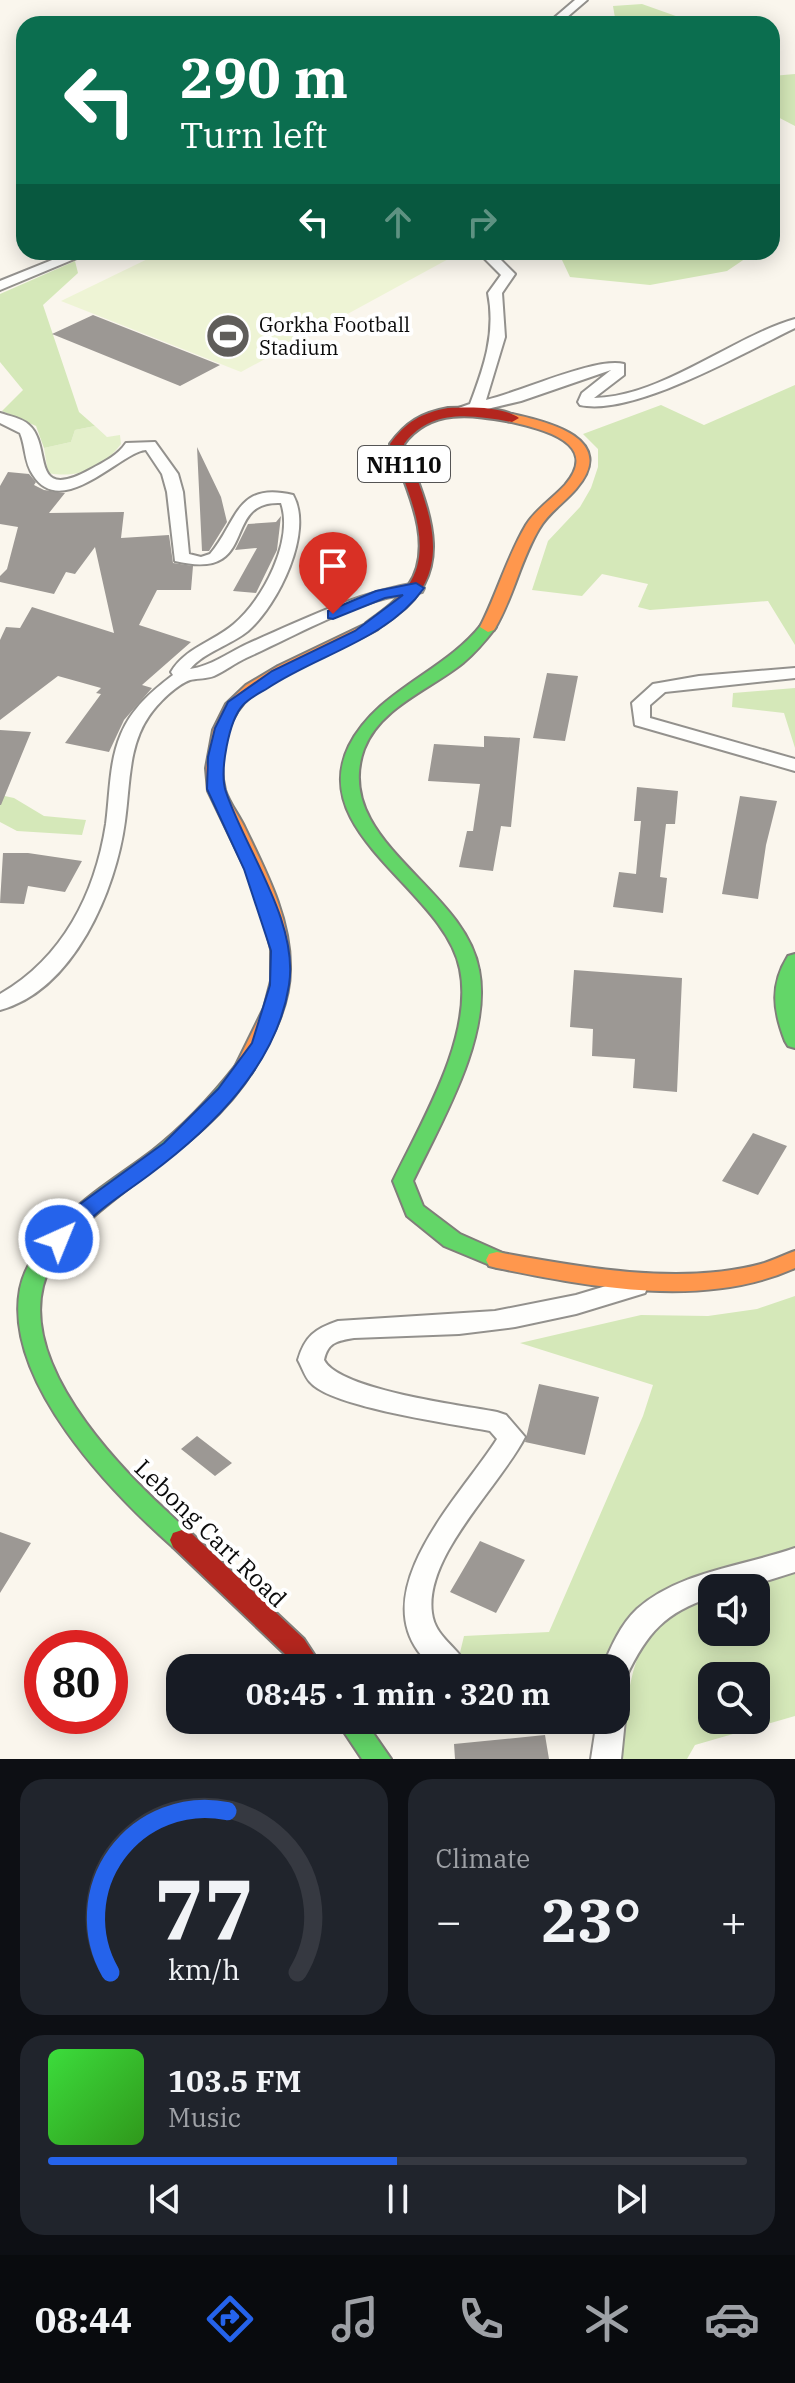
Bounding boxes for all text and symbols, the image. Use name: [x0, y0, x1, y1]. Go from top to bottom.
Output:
text: 290 m: [180, 41, 348, 113]
icon: left: [48, 48, 152, 152]
text: Turn left: [180, 111, 327, 158]
icon: left: [292, 200, 336, 244]
icon: ahead: [376, 200, 420, 244]
icon: right: [460, 200, 504, 244]
place label: Gorkha Football Stadium: [259, 311, 410, 361]
sports icon: Gorkha Football Stadium: [204, 312, 252, 360]
road number: NH110: [358, 446, 450, 482]
pin: [299, 532, 367, 614]
icon: arrive: [311, 544, 355, 588]
position arrow: [17, 1197, 101, 1281]
street label: Lebong Cart Road: [128, 1452, 294, 1614]
map controls: [698, 1574, 770, 1734]
button: sound: [698, 1574, 770, 1646]
speed limit sign: 80: [24, 1630, 128, 1734]
button: search: [698, 1662, 770, 1734]
text: 08:45 · 1 min · 320 m: [246, 1674, 550, 1713]
text: Climate: [436, 1841, 530, 1875]
text: 77: [154, 1854, 254, 1962]
text: 23°: [541, 1880, 641, 1959]
text: −: [436, 1892, 462, 1949]
text: +: [721, 1892, 747, 1949]
text: km/h: [168, 1951, 240, 1988]
text: 103.5 FM: [168, 2061, 301, 2100]
text: Music: [168, 2100, 241, 2134]
icon: previous: [143, 2177, 187, 2221]
icon: pause: [376, 2177, 420, 2221]
icon: next: [609, 2177, 653, 2221]
icon: directions: [202, 2291, 258, 2347]
icon: music: [327, 2291, 383, 2347]
icon: phone: [453, 2291, 509, 2347]
icon: climate: [579, 2291, 635, 2347]
icon: car: [704, 2291, 760, 2347]
text: 08:44: [35, 2296, 132, 2343]

